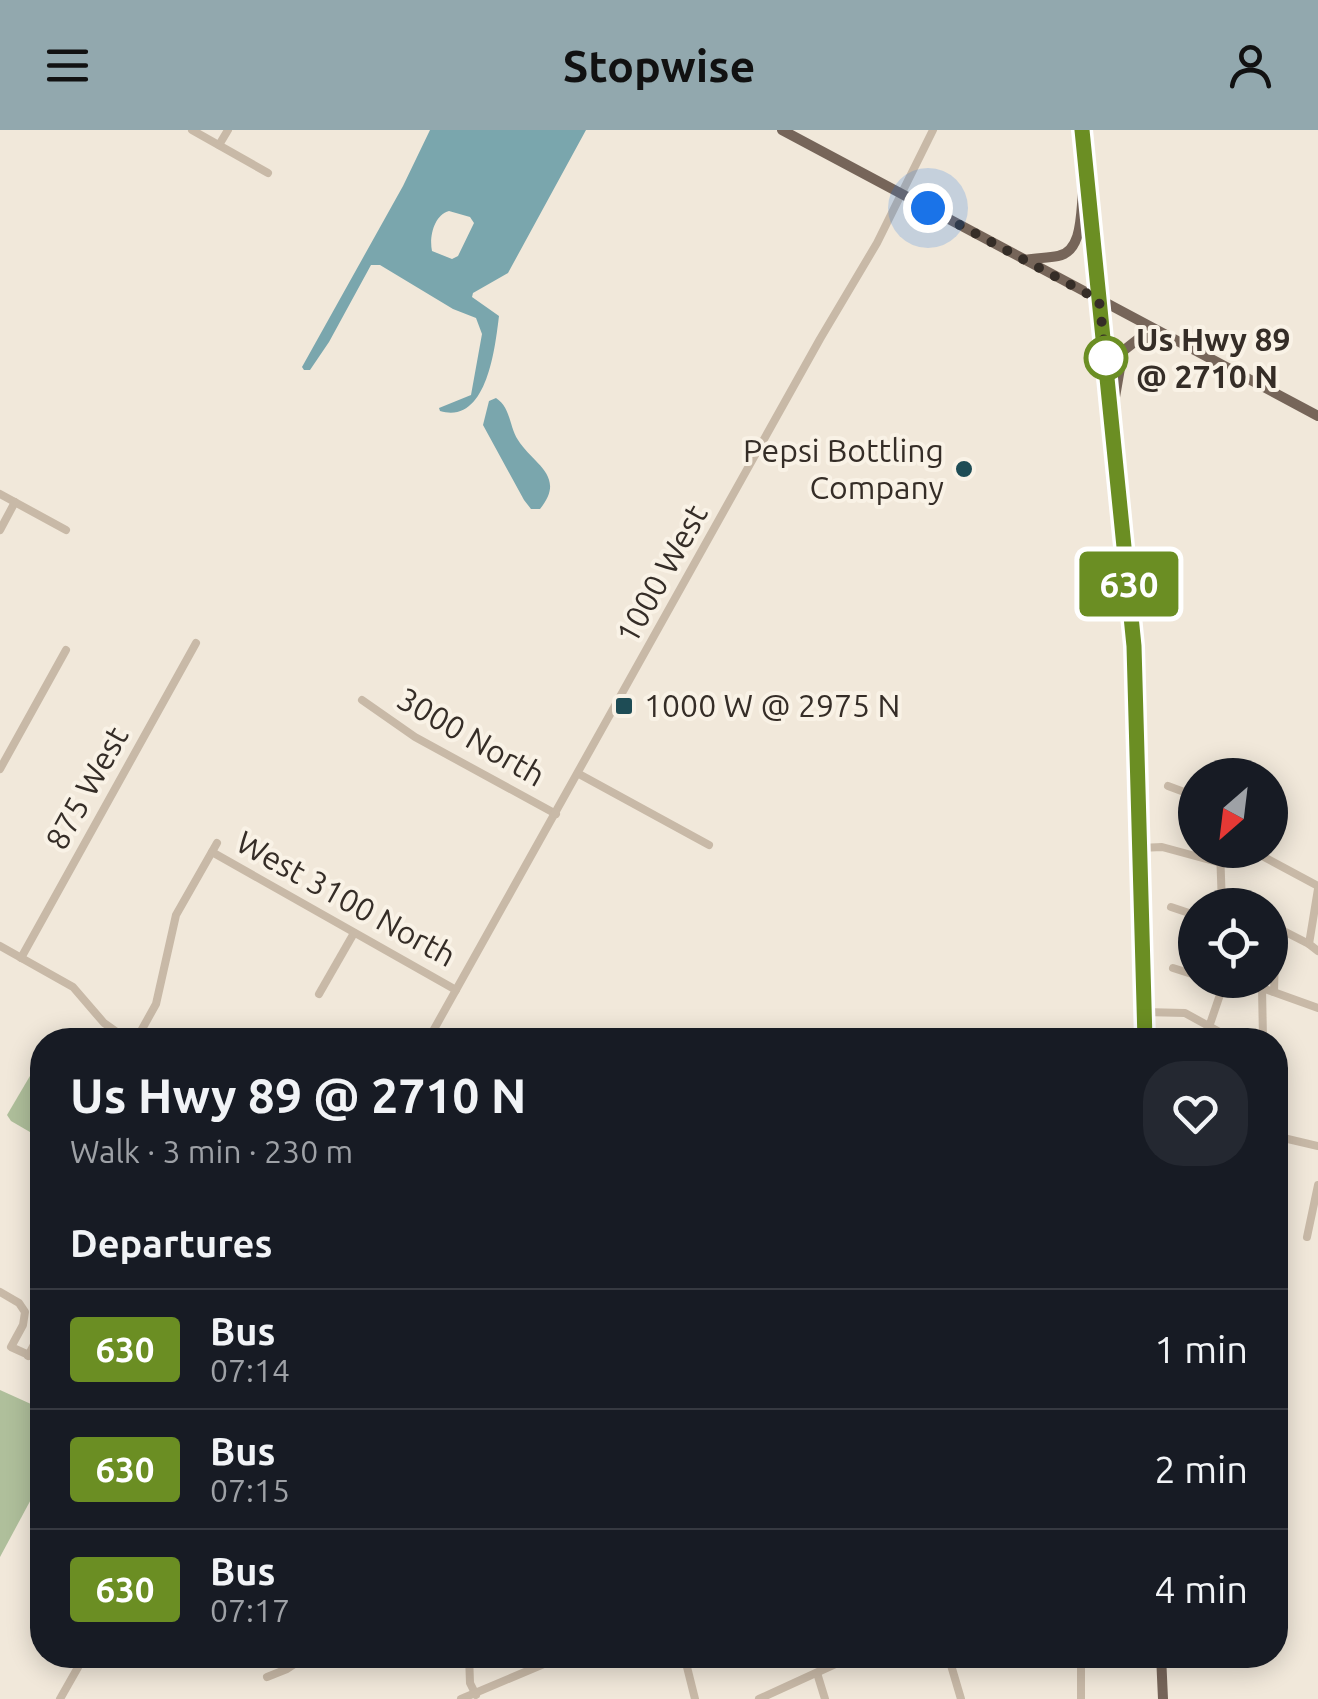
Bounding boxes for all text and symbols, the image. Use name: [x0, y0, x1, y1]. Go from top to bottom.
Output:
icon: menu: [40, 38, 95, 93]
icon: person: [1223, 38, 1278, 93]
text: Stopwise: [563, 40, 755, 91]
your location: [903, 183, 953, 233]
place label: Us Hwy 89 @ 2710 N: [1136, 321, 1291, 394]
marker: Us Hwy 89 @ 2710 N: [1085, 337, 1127, 379]
place label: Pepsi Bottling Company: [743, 432, 944, 505]
marker: Pepsi Bottling Company: [953, 458, 975, 480]
street label: 1000 West: [608, 498, 714, 649]
line badge: 630: [1072, 552, 1186, 616]
text: 630: [1099, 564, 1159, 604]
street label: 3000 North: [391, 680, 552, 793]
place label: 1000 W @ 2975 N: [644, 687, 900, 723]
marker: 1000 W @ 2975 N: [613, 695, 635, 717]
street label: 875 West: [38, 720, 135, 855]
north arrow: [1178, 758, 1288, 868]
map controls: [1178, 758, 1288, 998]
street label: West 3100 North: [231, 823, 462, 973]
button: locate: [1178, 888, 1288, 998]
button: heart: [1143, 1061, 1248, 1166]
text: Us Hwy 89 @ 2710 N: [70, 1068, 527, 1122]
text: Walk · 3 min · 230 m: [70, 1133, 353, 1169]
text: Departures: [70, 1222, 272, 1264]
text: Bus: [210, 1310, 275, 1352]
text: 1 min: [1154, 1328, 1248, 1370]
text: 630: [95, 1329, 155, 1369]
text: 07:14: [210, 1352, 290, 1388]
text: Bus: [210, 1430, 275, 1472]
text: 2 min: [1154, 1448, 1248, 1490]
text: 630: [95, 1449, 155, 1489]
text: 07:15: [210, 1472, 290, 1508]
text: Bus: [210, 1550, 275, 1592]
text: 4 min: [1154, 1568, 1248, 1610]
text: 630: [95, 1569, 155, 1609]
text: 07:17: [210, 1592, 290, 1628]

